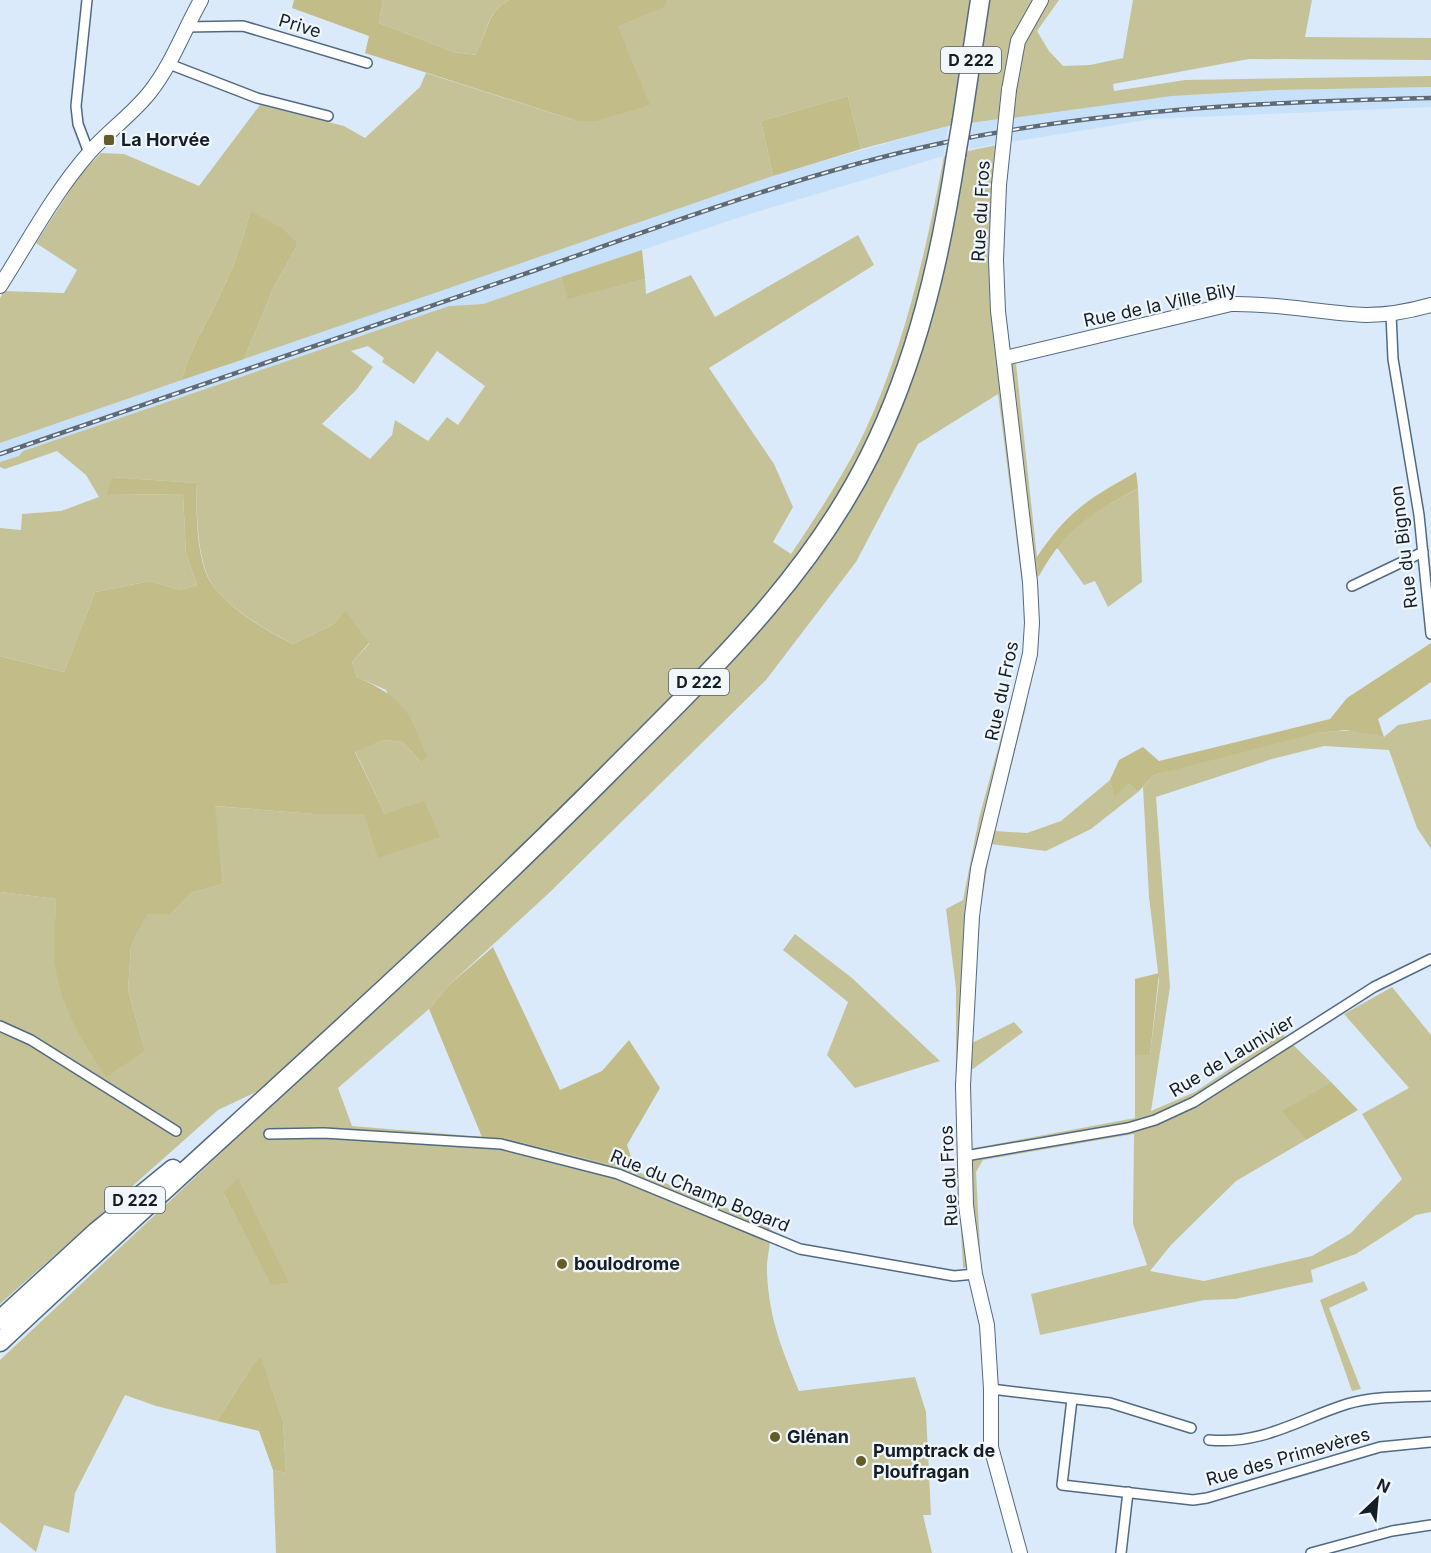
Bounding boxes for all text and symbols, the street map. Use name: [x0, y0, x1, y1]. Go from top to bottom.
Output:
street label: Prive: [276, 9, 324, 42]
road number: D 222: [941, 47, 1001, 73]
place label: La Horvée: [121, 129, 210, 150]
marker: La Horvée: [102, 133, 116, 147]
street label: Rue du Fros: [967, 160, 994, 262]
street label: Rue de la Ville Bily: [1082, 278, 1238, 331]
street label: Rue du Bignon: [1386, 484, 1421, 610]
street label: Rue du Fros: [981, 639, 1022, 743]
road number: D 222: [669, 669, 729, 695]
street label: Rue de Launivier: [1165, 1010, 1298, 1101]
street label: Rue du Fros: [935, 1125, 962, 1227]
street label: Rue du Champ Bogard: [607, 1145, 793, 1236]
road number: D 222: [105, 1187, 165, 1213]
place label: boulodrome: [574, 1253, 680, 1274]
marker: boulodrome: [555, 1257, 569, 1271]
street label: Rue des Primevères: [1204, 1423, 1372, 1490]
place label: Glénan: [787, 1426, 849, 1447]
marker: Glénan: [768, 1430, 782, 1444]
place label: Pumptrack de Ploufragan: [873, 1440, 995, 1482]
marker: Pumptrack de Ploufragan: [854, 1454, 868, 1468]
north arrow: [1347, 1469, 1407, 1529]
text: N: [1374, 1474, 1393, 1497]

